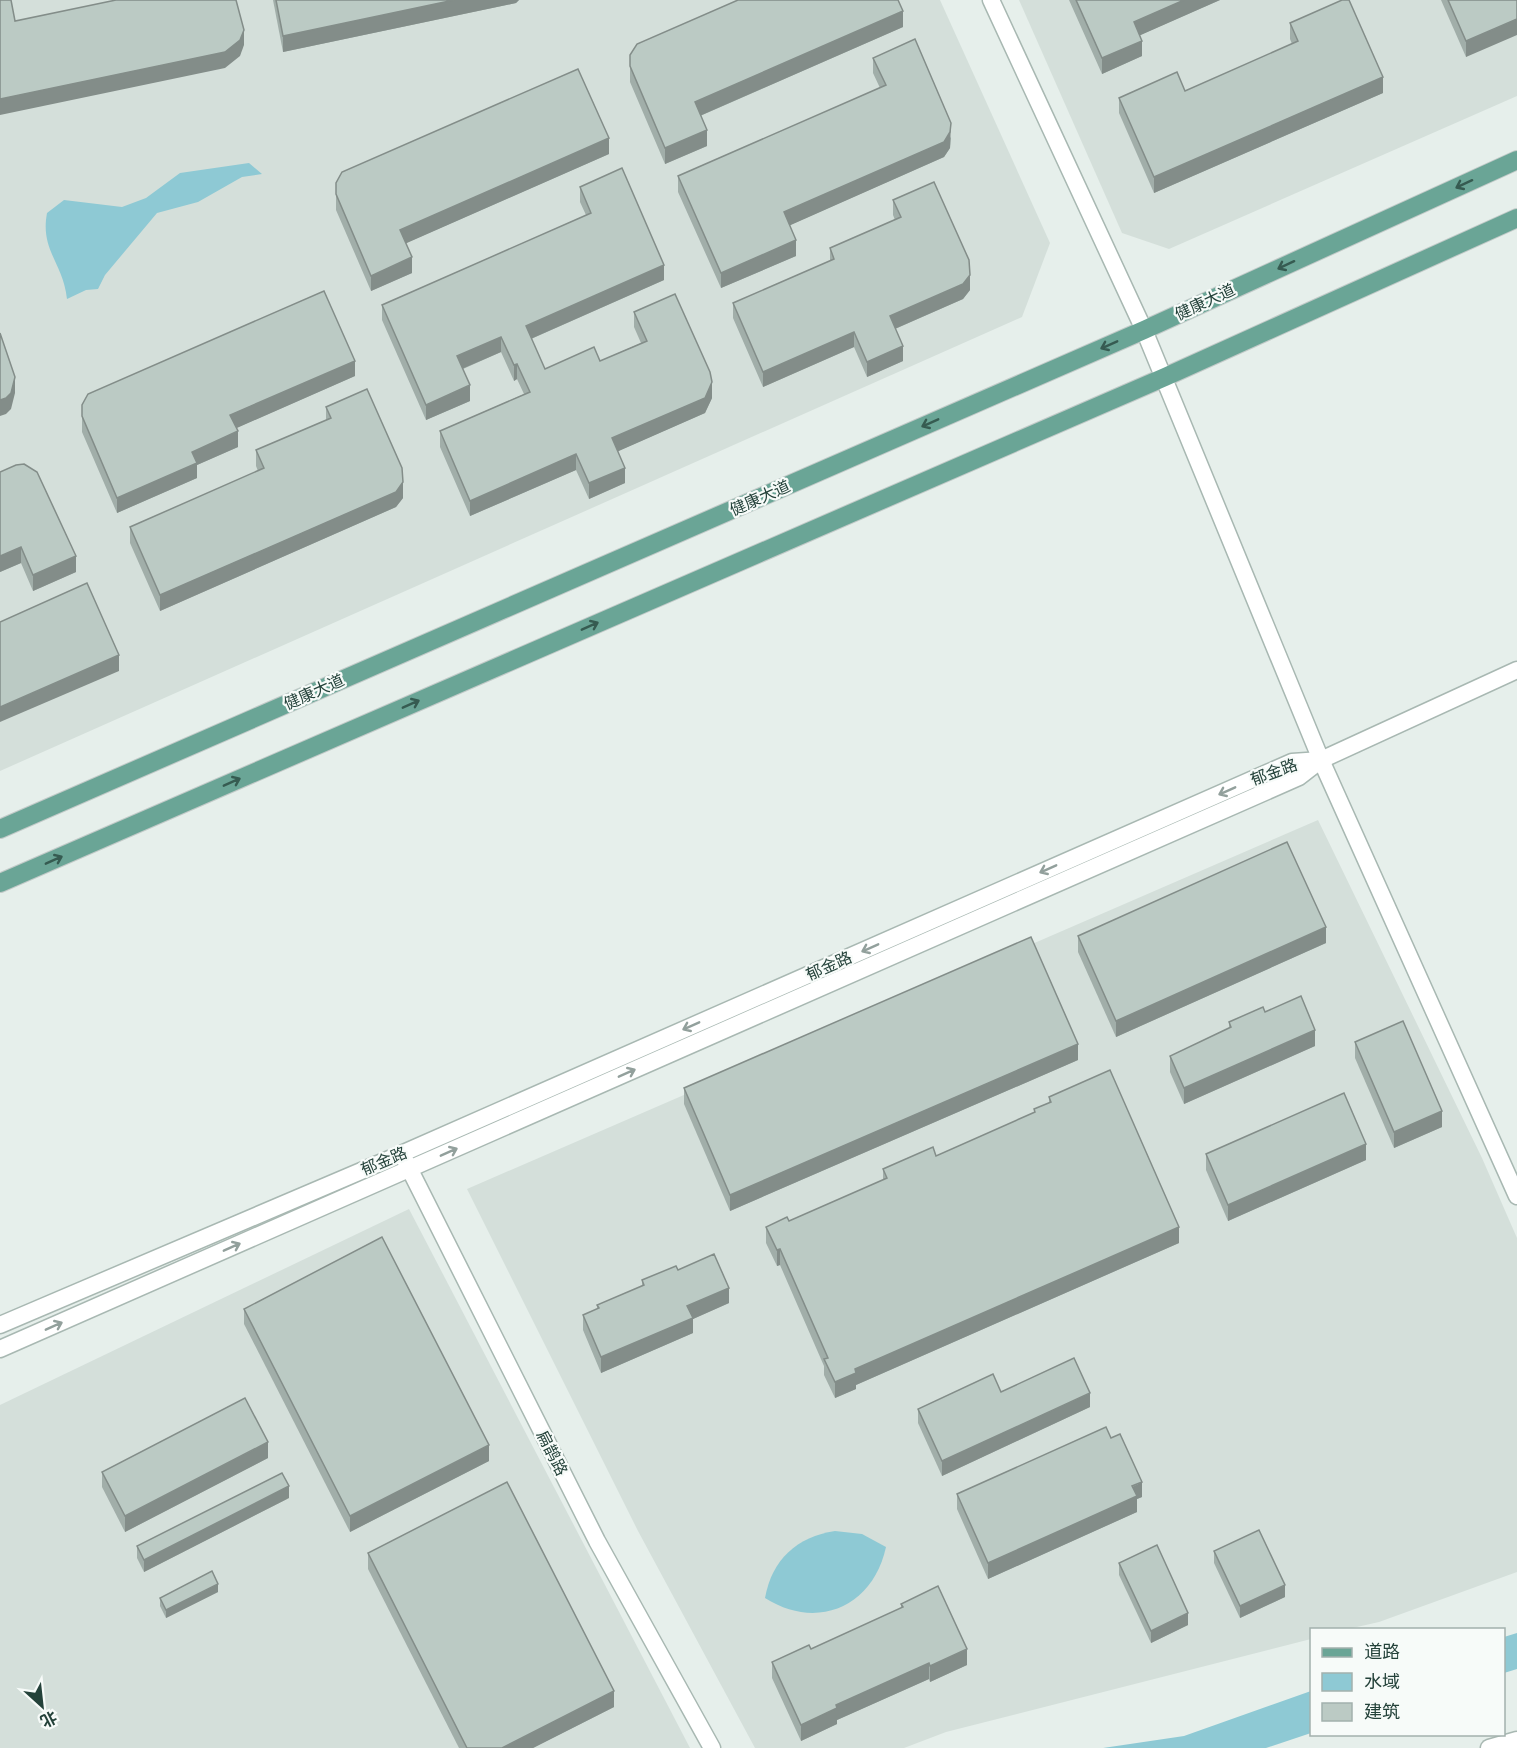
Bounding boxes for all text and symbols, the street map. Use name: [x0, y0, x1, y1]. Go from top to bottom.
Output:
one-way arrow: [1455, 179, 1473, 190]
one-way arrow: [1278, 259, 1296, 271]
street label: 健康大道: [1172, 280, 1238, 324]
one-way arrow: [1100, 340, 1118, 351]
one-way arrow: [921, 418, 940, 429]
street label: 健康大道: [727, 476, 793, 520]
one-way arrow: [580, 620, 599, 631]
street label: 健康大道: [281, 670, 347, 714]
one-way arrow: [402, 698, 420, 709]
street label: 郁金路: [1248, 755, 1300, 789]
one-way arrow: [223, 776, 241, 787]
one-way arrow: [1218, 786, 1236, 797]
one-way arrow: [44, 854, 62, 865]
one-way arrow: [1040, 864, 1058, 875]
one-way arrow: [861, 943, 879, 954]
street label: 郁金路: [803, 948, 855, 984]
one-way arrow: [683, 1021, 701, 1032]
one-way arrow: [618, 1067, 636, 1079]
street label: 郁金路: [358, 1143, 410, 1179]
one-way arrow: [439, 1146, 458, 1157]
one-way arrow: [223, 1241, 241, 1252]
one-way arrow: [44, 1320, 62, 1331]
street label: 扁鹊路: [533, 1427, 571, 1479]
legend: [1310, 1628, 1505, 1736]
text: 道路: [1364, 1641, 1400, 1663]
text: 水域: [1364, 1671, 1400, 1693]
north arrow: [12, 1676, 72, 1736]
text: 建筑: [1364, 1701, 1400, 1723]
text: 北: [37, 1707, 60, 1731]

